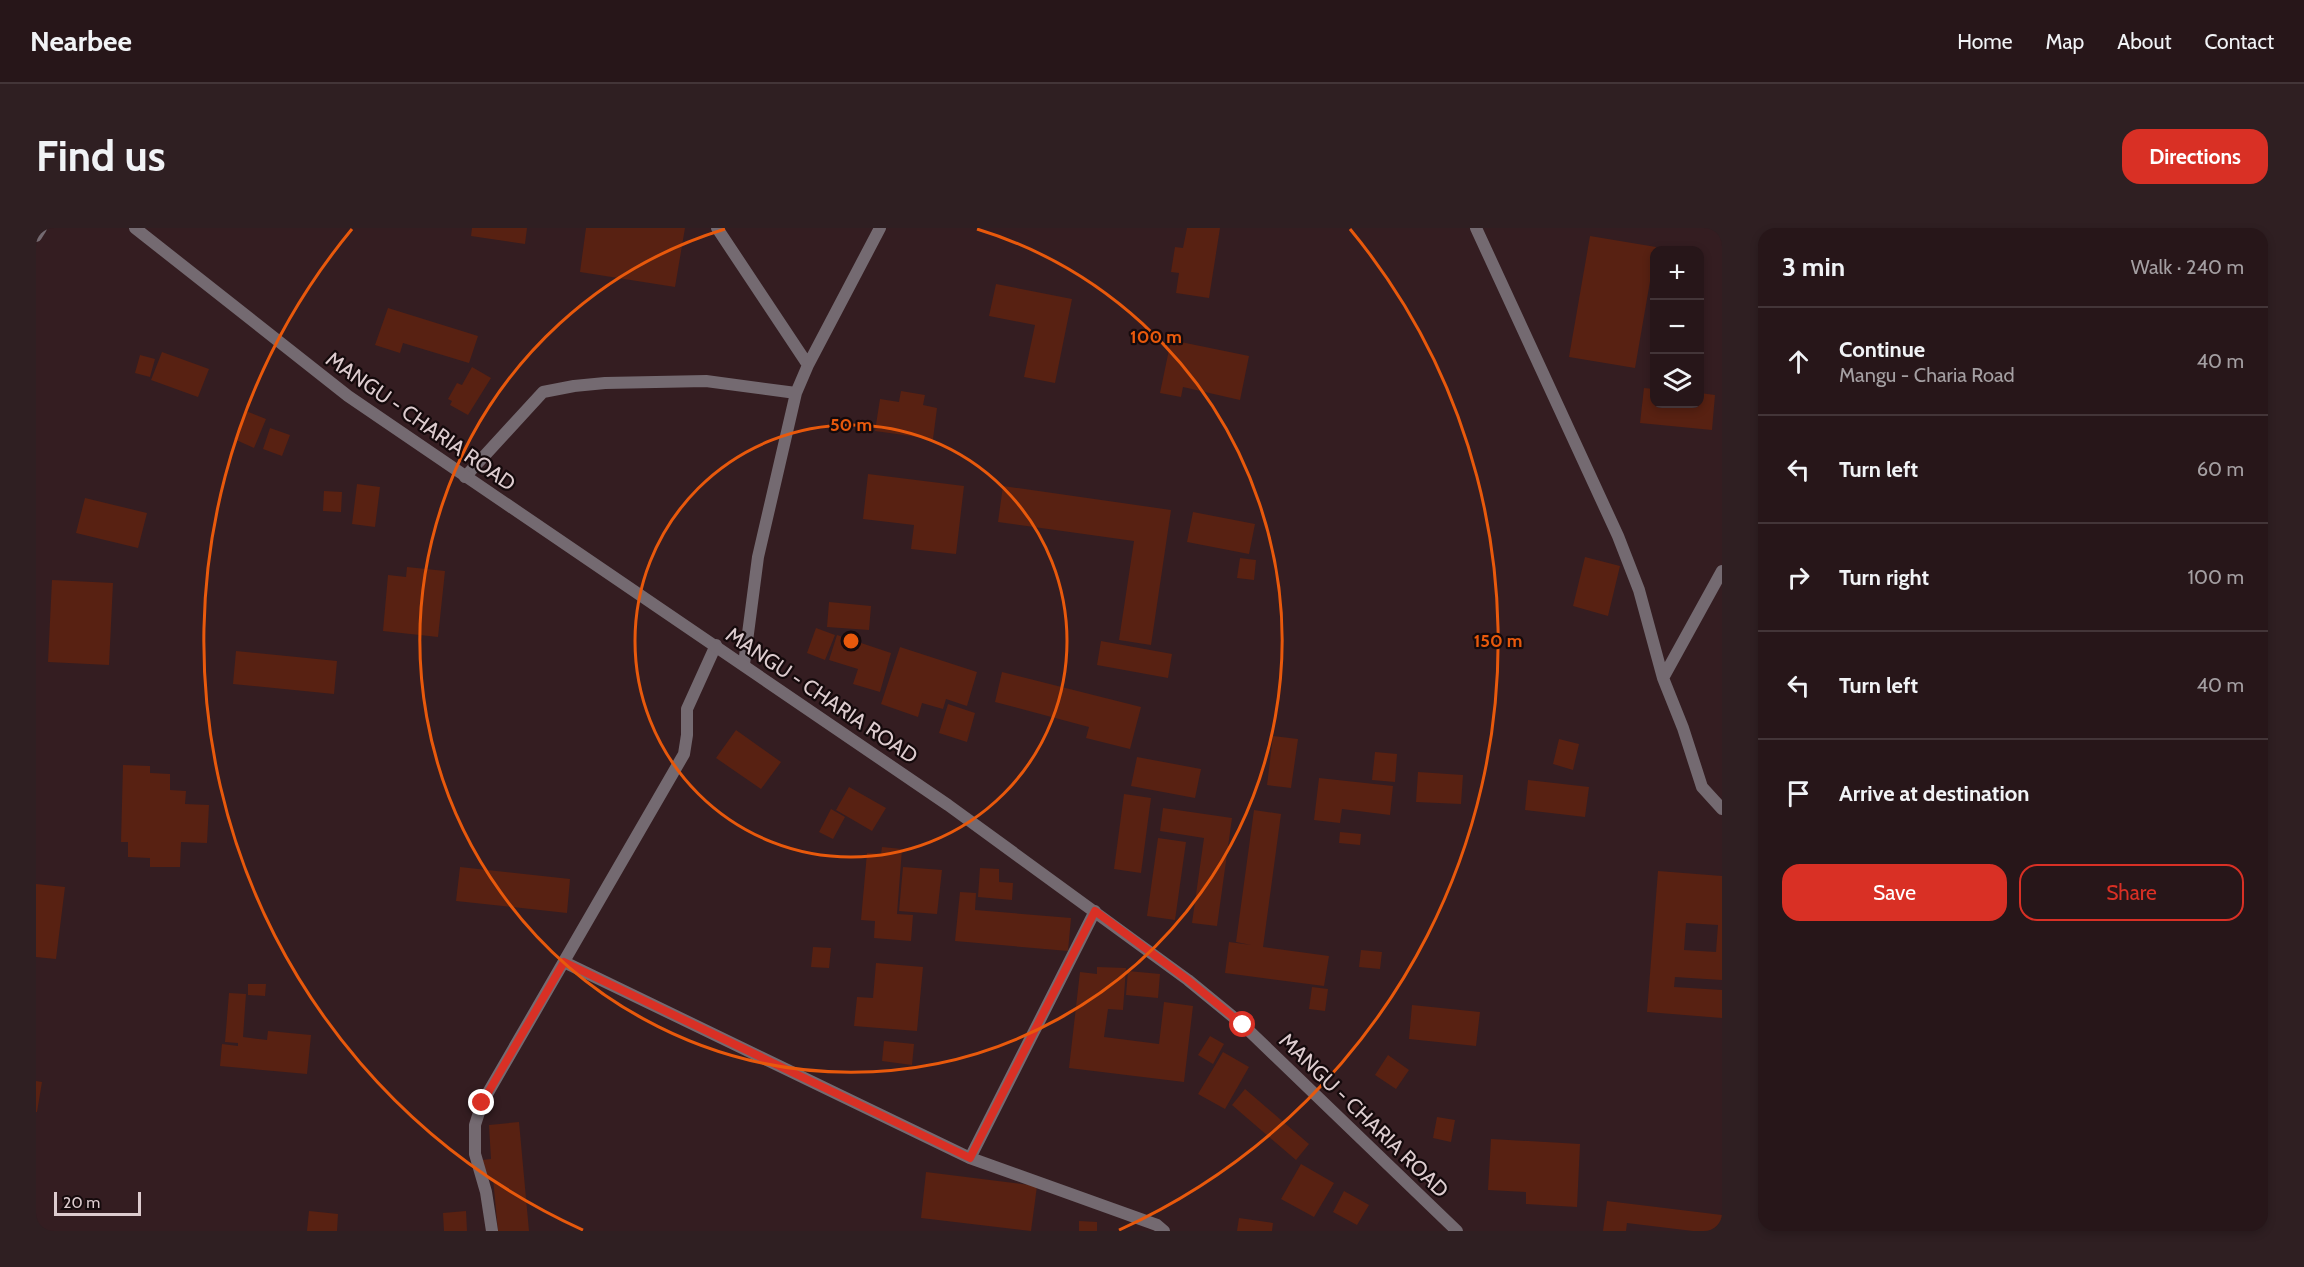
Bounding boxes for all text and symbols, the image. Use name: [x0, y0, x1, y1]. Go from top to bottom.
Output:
text: Nearbee: [30, 24, 132, 58]
text: Home: [1957, 29, 2013, 54]
text: Map: [2046, 29, 2084, 54]
text: About: [2117, 29, 2171, 54]
text: Contact: [2204, 29, 2274, 54]
button: Directions: [2122, 129, 2268, 184]
text: Find us: [36, 130, 165, 182]
map controls: [1650, 246, 1704, 408]
button: +: [1650, 246, 1704, 300]
text: 3 min: [1782, 251, 1845, 283]
text: Walk · 240 m: [2131, 255, 2244, 279]
button: −: [1650, 300, 1704, 354]
text: 100 m: [1130, 326, 1182, 348]
text: Continue: [1839, 336, 1925, 363]
icon: ahead: [1782, 345, 1815, 378]
street label: MANGU - CHARIA ROAD: [321, 346, 521, 496]
text: 40 m: [2196, 349, 2244, 373]
button: layers: [1650, 354, 1704, 408]
text: Mangu - Charia Road: [1839, 363, 2015, 387]
text: 50 m: [830, 414, 872, 436]
icon: left: [1782, 453, 1815, 486]
text: Turn left: [1839, 456, 1918, 483]
text: 60 m: [2197, 457, 2244, 481]
icon: right: [1782, 561, 1815, 594]
text: Turn right: [1839, 564, 1929, 591]
text: 100 m: [2188, 565, 2244, 589]
street label: MANGU - CHARIA ROAD: [721, 622, 923, 768]
text: 150 m: [1474, 630, 1522, 652]
centre of rings: [841, 631, 861, 651]
icon: left: [1782, 669, 1815, 702]
text: Turn left: [1839, 672, 1918, 699]
text: 40 m: [2196, 673, 2244, 697]
icon: arrive: [1782, 777, 1815, 810]
text: Arrive at destination: [1839, 780, 2029, 807]
button: Save: [1782, 864, 2007, 921]
button: Share: [2019, 864, 2244, 921]
route start: [1229, 1011, 1255, 1037]
street label: MANGU - CHARIA ROAD: [1274, 1028, 1454, 1202]
route end: [468, 1089, 494, 1115]
scale bar: [54, 1189, 141, 1216]
text: 20 m: [63, 1193, 100, 1212]

